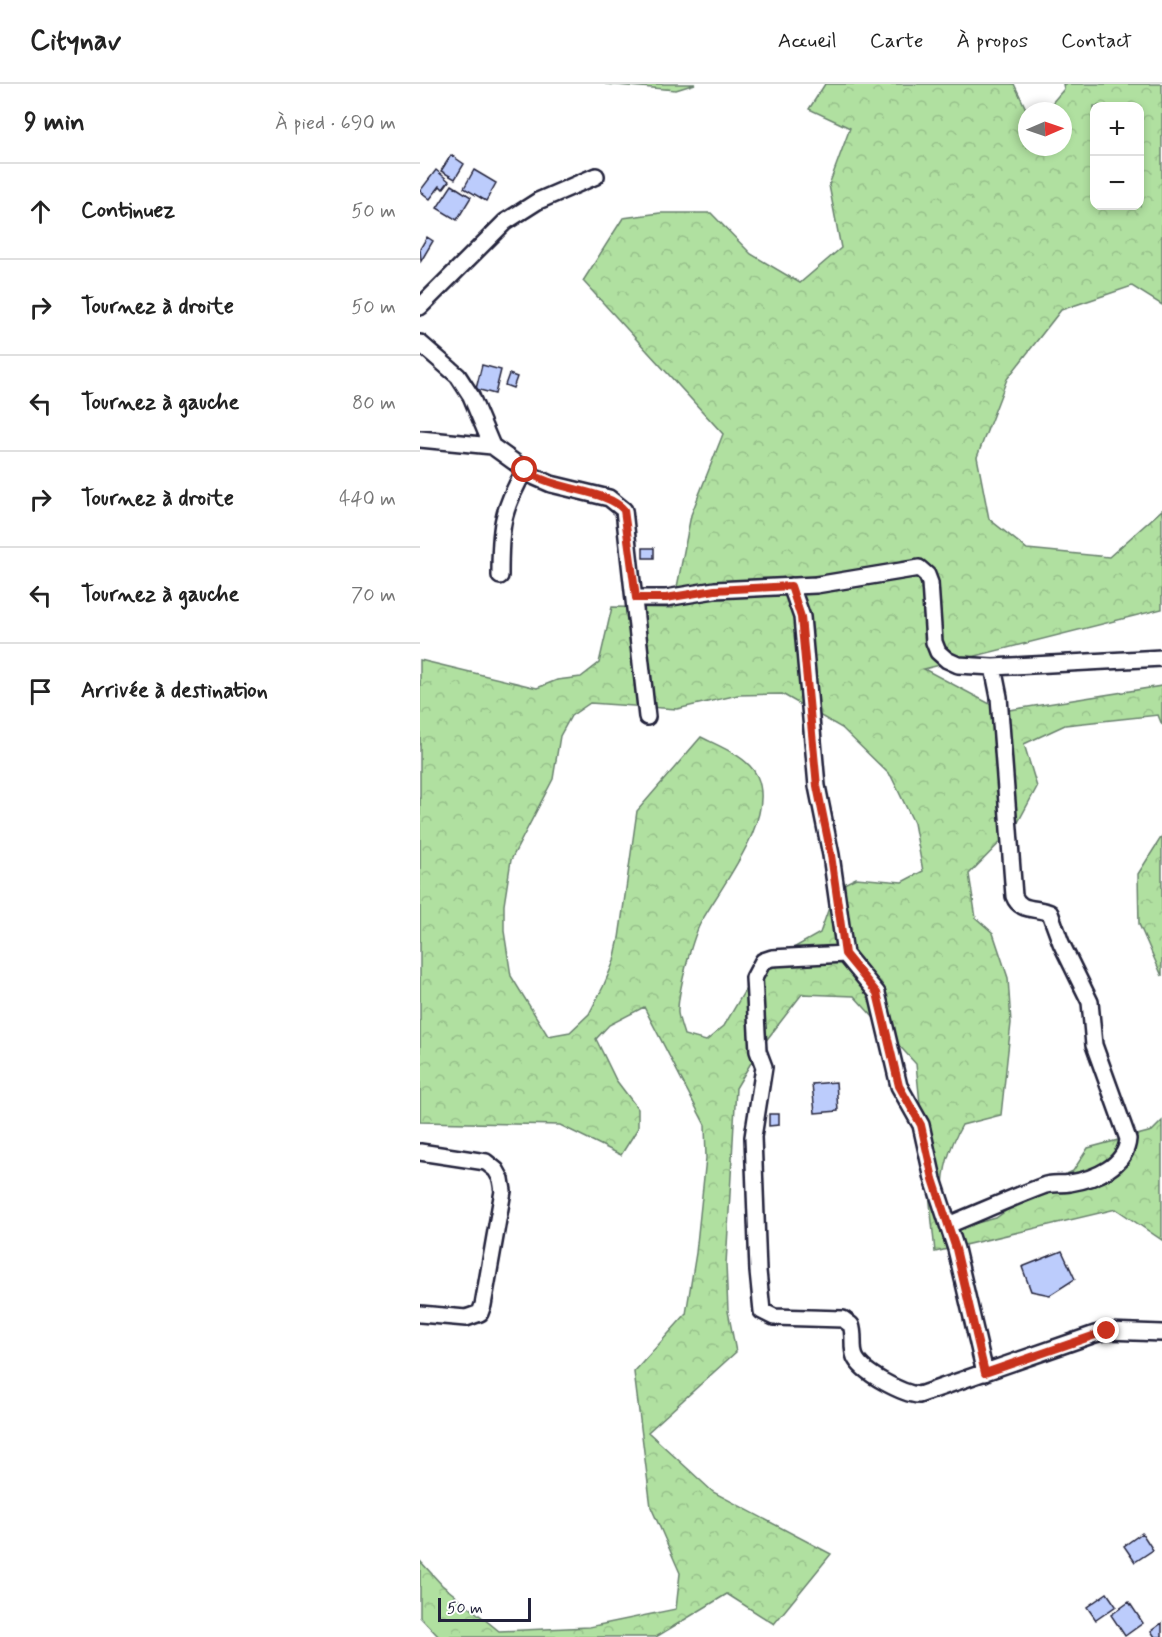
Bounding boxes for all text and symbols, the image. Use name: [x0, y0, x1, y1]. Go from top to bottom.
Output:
text: Citynav: [30, 23, 121, 60]
text: Accueil: [778, 27, 837, 55]
text: Carte: [870, 27, 924, 55]
text: À propos: [957, 27, 1028, 55]
text: Contact: [1061, 27, 1132, 55]
north arrow: [1018, 102, 1072, 156]
map controls: [1090, 102, 1144, 210]
button: +: [1090, 102, 1144, 156]
text: 9 min: [24, 106, 85, 140]
text: À pied · 690 m: [275, 110, 396, 137]
button: −: [1090, 156, 1144, 210]
icon: ahead: [24, 195, 57, 228]
text: Continuez: [81, 197, 175, 225]
text: 50 m: [351, 198, 396, 225]
icon: right: [24, 291, 57, 324]
text: Tournez à droite: [81, 293, 234, 321]
text: 50 m: [351, 294, 396, 321]
icon: left: [24, 387, 57, 420]
text: Tournez à gauche: [81, 389, 239, 417]
text: 80 m: [352, 390, 396, 417]
route start: [511, 456, 537, 482]
icon: right: [24, 483, 57, 516]
text: Tournez à droite: [81, 485, 234, 513]
text: 440 m: [339, 486, 396, 513]
icon: left: [24, 579, 57, 612]
text: Tournez à gauche: [81, 581, 239, 609]
text: 70 m: [351, 582, 396, 609]
icon: arrive: [24, 675, 57, 708]
text: Arrivée à destination: [81, 677, 268, 705]
route end: [1093, 1317, 1119, 1343]
scale bar: [438, 1595, 531, 1622]
text: 50 m: [447, 1598, 483, 1619]

